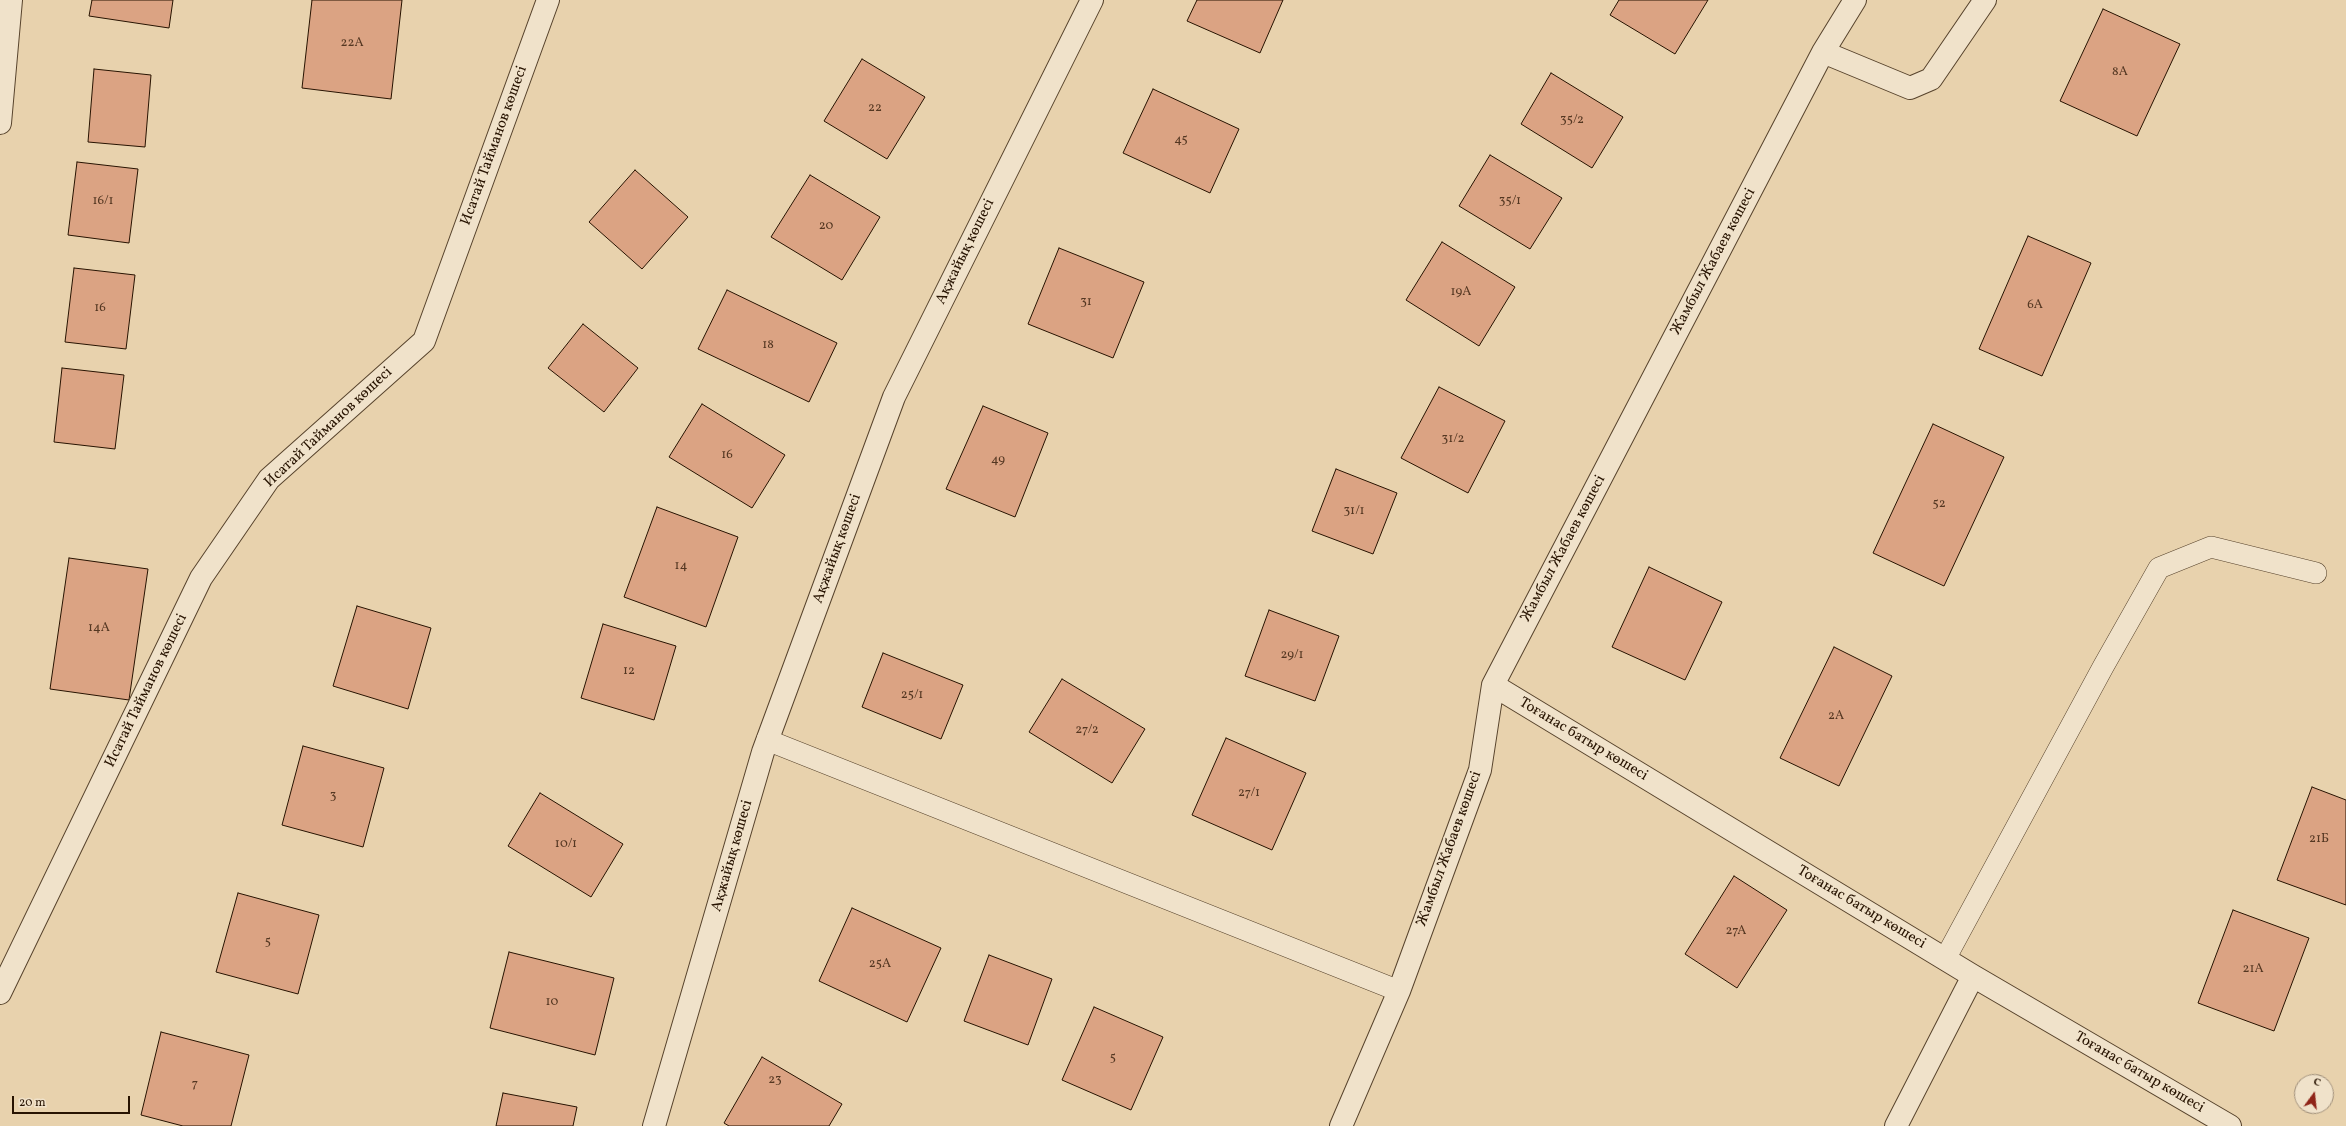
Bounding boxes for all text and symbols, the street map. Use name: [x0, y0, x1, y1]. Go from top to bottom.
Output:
house number: 22А: [340, 36, 364, 52]
street label: Исатай Тайманов көшесі: [458, 64, 532, 228]
house number: 8А: [2112, 65, 2128, 81]
house number: 22: [868, 101, 882, 117]
house number: 35/2: [1560, 113, 1584, 129]
house number: 45: [1174, 133, 1188, 149]
street label: Жамбыл Жабаев көшесі: [1668, 185, 1760, 339]
house number: 16/1: [92, 194, 114, 210]
house number: 35/1: [1499, 194, 1521, 210]
street label: Ақжайық көшесі: [933, 196, 999, 308]
house number: 20: [819, 219, 833, 235]
house number: 19А: [1451, 285, 1471, 301]
house number: 31: [1080, 295, 1092, 311]
house number: 6А: [2027, 298, 2043, 314]
house number: 16: [94, 301, 106, 317]
house number: 18: [762, 338, 774, 354]
street label: Исатай Тайманов көшесі: [261, 364, 397, 492]
house number: 31/2: [1442, 432, 1464, 448]
house number: 16: [721, 448, 733, 464]
house number: 49: [991, 453, 1005, 469]
street label: Жамбыл Жабаев көшесі: [1518, 472, 1610, 626]
street label: Ақжайық көшесі: [810, 492, 866, 606]
house number: 52: [1932, 497, 1946, 513]
house number: 31/1: [1343, 504, 1365, 520]
house number: 14: [675, 559, 687, 575]
street label: Исатай Тайманов көшесі: [102, 611, 192, 771]
house number: 14А: [88, 621, 110, 637]
house number: 29/1: [1281, 648, 1303, 664]
house number: 12: [623, 664, 635, 680]
house number: 25/1: [901, 688, 923, 704]
street label: Тоғанас батыр көшесі: [1515, 694, 1651, 786]
house number: 2А: [1828, 709, 1844, 725]
house number: 27/2: [1075, 723, 1099, 739]
street label: Жамбыл Жабаев көшесі: [1414, 769, 1486, 929]
house number: 27/1: [1238, 786, 1260, 802]
house number: 3: [330, 789, 336, 805]
street label: Ақжайық көшесі: [708, 798, 758, 914]
house number: 21Б: [2309, 832, 2329, 848]
house number: 10/1: [555, 837, 577, 853]
street label: Тоғанас батыр көшесі: [1793, 862, 1929, 954]
house number: 27А: [1726, 924, 1746, 940]
house number: 5: [265, 935, 271, 951]
house number: 25А: [869, 957, 891, 973]
house number: 21А: [2242, 962, 2264, 978]
house number: 10: [546, 995, 558, 1011]
street label: Тоғанас батыр көшесі: [2071, 1028, 2207, 1118]
house number: 5: [1110, 1051, 1116, 1067]
house number: 23: [768, 1073, 782, 1089]
north arrow: [2294, 1074, 2334, 1114]
text: С: [2312, 1075, 2322, 1091]
house number: 7: [192, 1077, 198, 1093]
scale bar: [14, 1088, 132, 1114]
text: 20 m: [19, 1095, 46, 1111]

